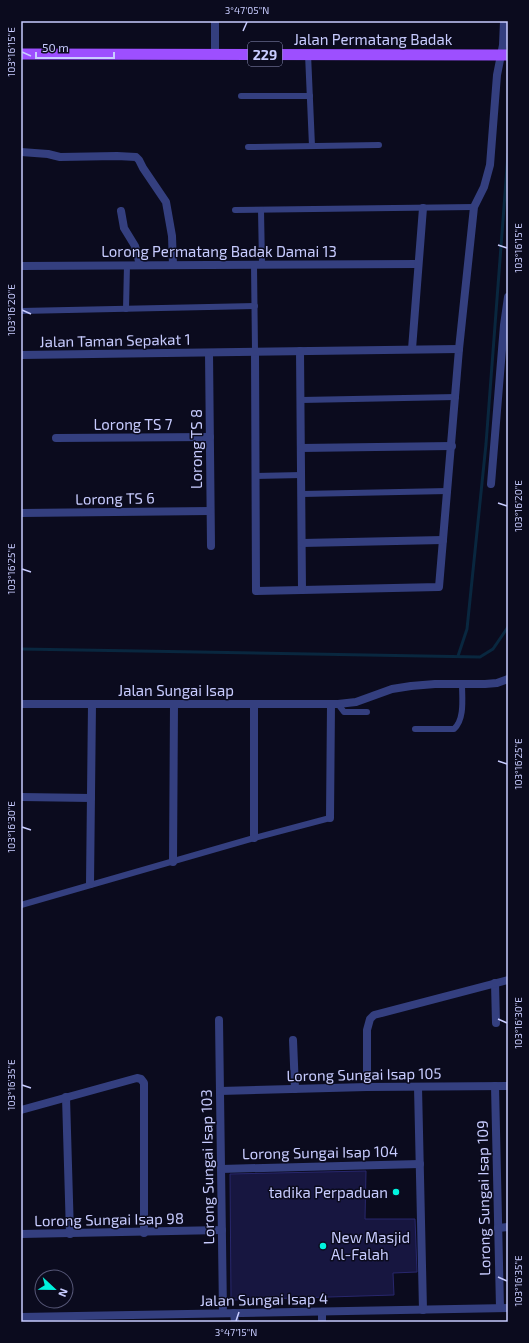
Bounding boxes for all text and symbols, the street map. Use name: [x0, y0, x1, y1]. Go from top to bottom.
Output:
text: 3°47'05"N: [225, 4, 269, 16]
text: 103°16'15"E: [5, 27, 17, 77]
street label: Jalan Permatang Badak: [294, 30, 453, 48]
scale bar: [36, 34, 114, 60]
text: 50 m: [42, 40, 69, 54]
road number: 229: [248, 42, 282, 66]
text: 103°16'15"E: [512, 223, 524, 273]
street label: Lorong Permatang Badak Damai 13: [101, 242, 337, 260]
text: 103°16'20"E: [5, 284, 17, 336]
street label: Jalan Taman Sepakat 1: [39, 330, 191, 350]
street label: Lorong TS 8: [187, 409, 205, 489]
street label: Lorong TS 7: [94, 415, 173, 433]
text: 103°16'20"E: [512, 480, 524, 532]
street label: Lorong TS 6: [75, 488, 155, 508]
text: 103°16'25"E: [5, 543, 17, 595]
street label: Jalan Sungai Isap: [118, 681, 234, 699]
text: 103°16'25"E: [512, 738, 524, 790]
text: 103°16'30"E: [5, 801, 17, 853]
text: 103°16'30"E: [512, 997, 524, 1049]
text: 103°16'35"E: [5, 1059, 17, 1111]
street label: Lorong Sungai Isap 105: [286, 1064, 442, 1084]
street label: Lorong Sungai Isap 103: [197, 1089, 217, 1245]
street label: Lorong Sungai Isap 109: [473, 1120, 493, 1276]
street label: Lorong Sungai Isap 104: [242, 1142, 398, 1162]
place label: tadika Perpaduan: [269, 1183, 388, 1201]
marker: tadika Perpaduan: [391, 1187, 401, 1197]
street label: Lorong Sungai Isap 98: [34, 1209, 184, 1229]
place label: New Masjid Al-Falah: [331, 1228, 410, 1263]
marker: New Masjid Al-Falah: [318, 1241, 328, 1251]
text: 103°16'35"E: [512, 1255, 524, 1307]
north arrow: [34, 1269, 74, 1309]
text: N: [56, 1287, 71, 1299]
street label: Jalan Sungai Isap 4: [200, 1289, 328, 1309]
text: 3°47'15"N: [215, 1326, 257, 1338]

